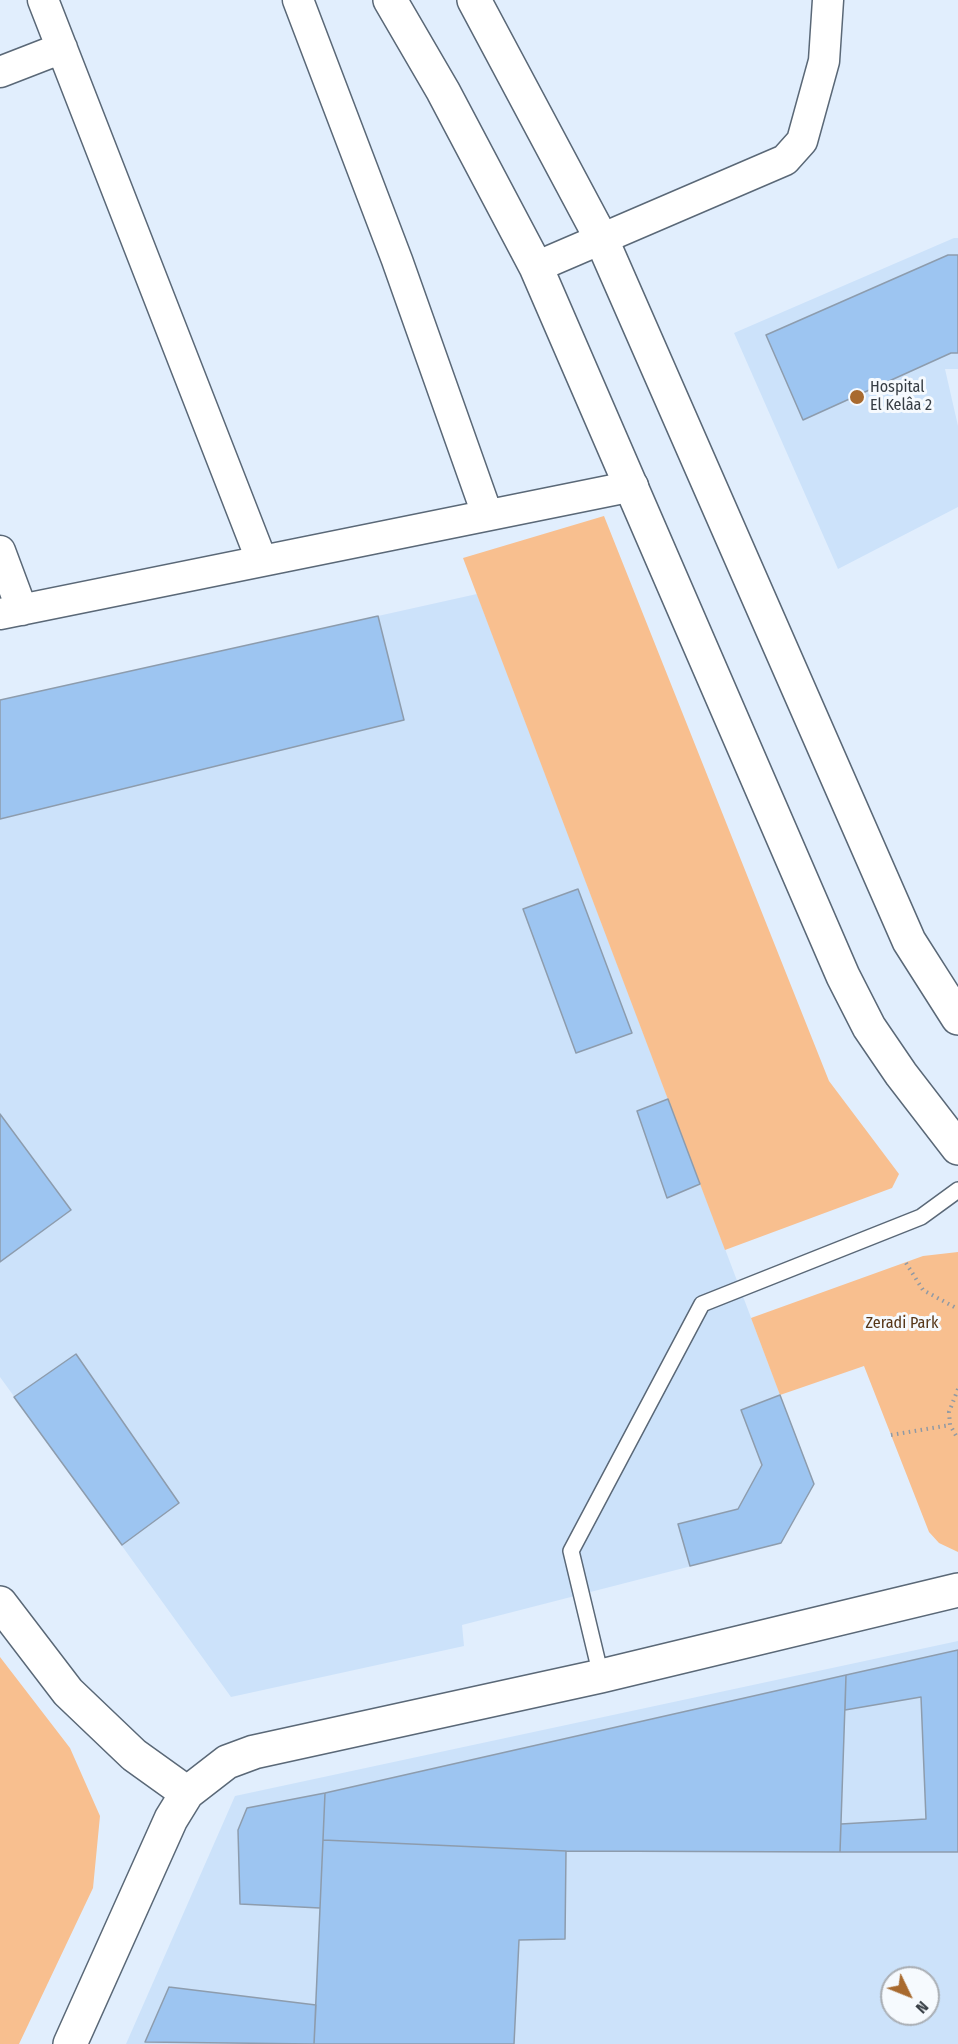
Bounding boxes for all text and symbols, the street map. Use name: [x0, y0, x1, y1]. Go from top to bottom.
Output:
place label: Hospital El Kelâa 2: [870, 378, 932, 416]
marker: Hospital El Kelâa 2: [848, 388, 866, 406]
park label: Zeradi Park: [866, 1314, 938, 1334]
north arrow: [880, 1966, 940, 2026]
text: N: [912, 1997, 932, 2017]

